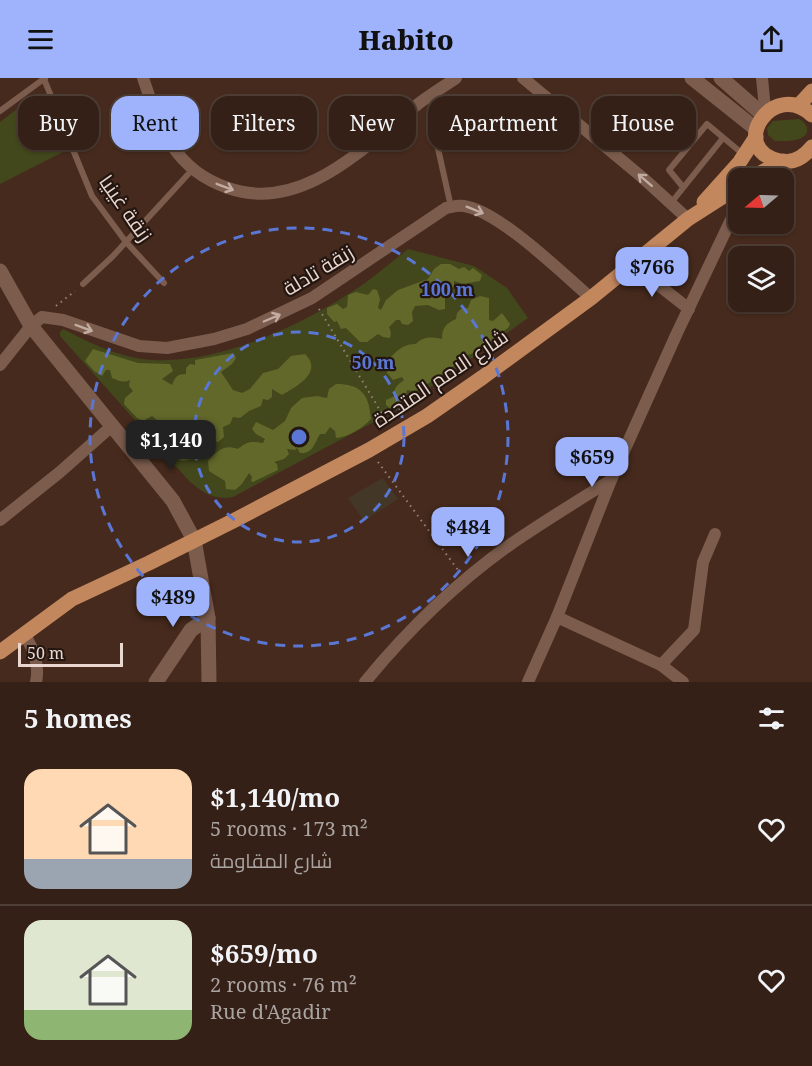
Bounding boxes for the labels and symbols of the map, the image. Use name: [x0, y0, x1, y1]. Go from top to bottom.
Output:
north arrow: [728, 168, 794, 234]
street label: زنقة غينيا: [93, 169, 159, 247]
one-way arrow: [638, 173, 653, 187]
one-way arrow: [215, 182, 233, 193]
one-way arrow: [466, 205, 484, 216]
street label: زنقة تادلة: [278, 238, 358, 302]
pin: $766: [616, 247, 688, 298]
text: 100 m: [421, 277, 474, 301]
one-way arrow: [262, 312, 280, 324]
one-way arrow: [75, 323, 93, 334]
street label: شارع الامم المتحدة: [367, 323, 514, 434]
text: 50 m: [352, 350, 395, 374]
pin: $1,140: [122, 420, 220, 471]
centre of rings: [289, 427, 309, 447]
pin: $659: [556, 437, 628, 488]
pin: $484: [432, 507, 504, 558]
pin: $489: [137, 577, 209, 628]
scale bar: [18, 640, 123, 668]

